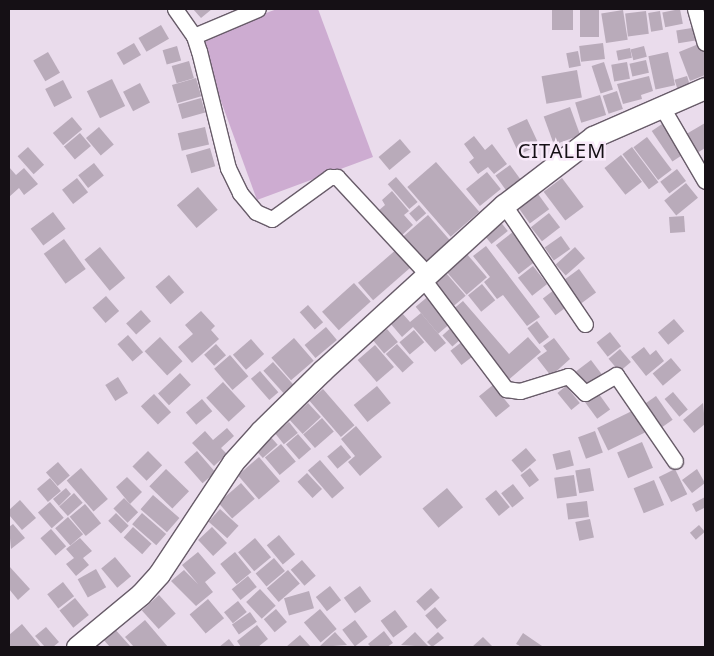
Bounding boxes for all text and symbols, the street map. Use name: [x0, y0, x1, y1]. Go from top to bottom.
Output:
district label: CITALEM: [517, 138, 607, 162]

